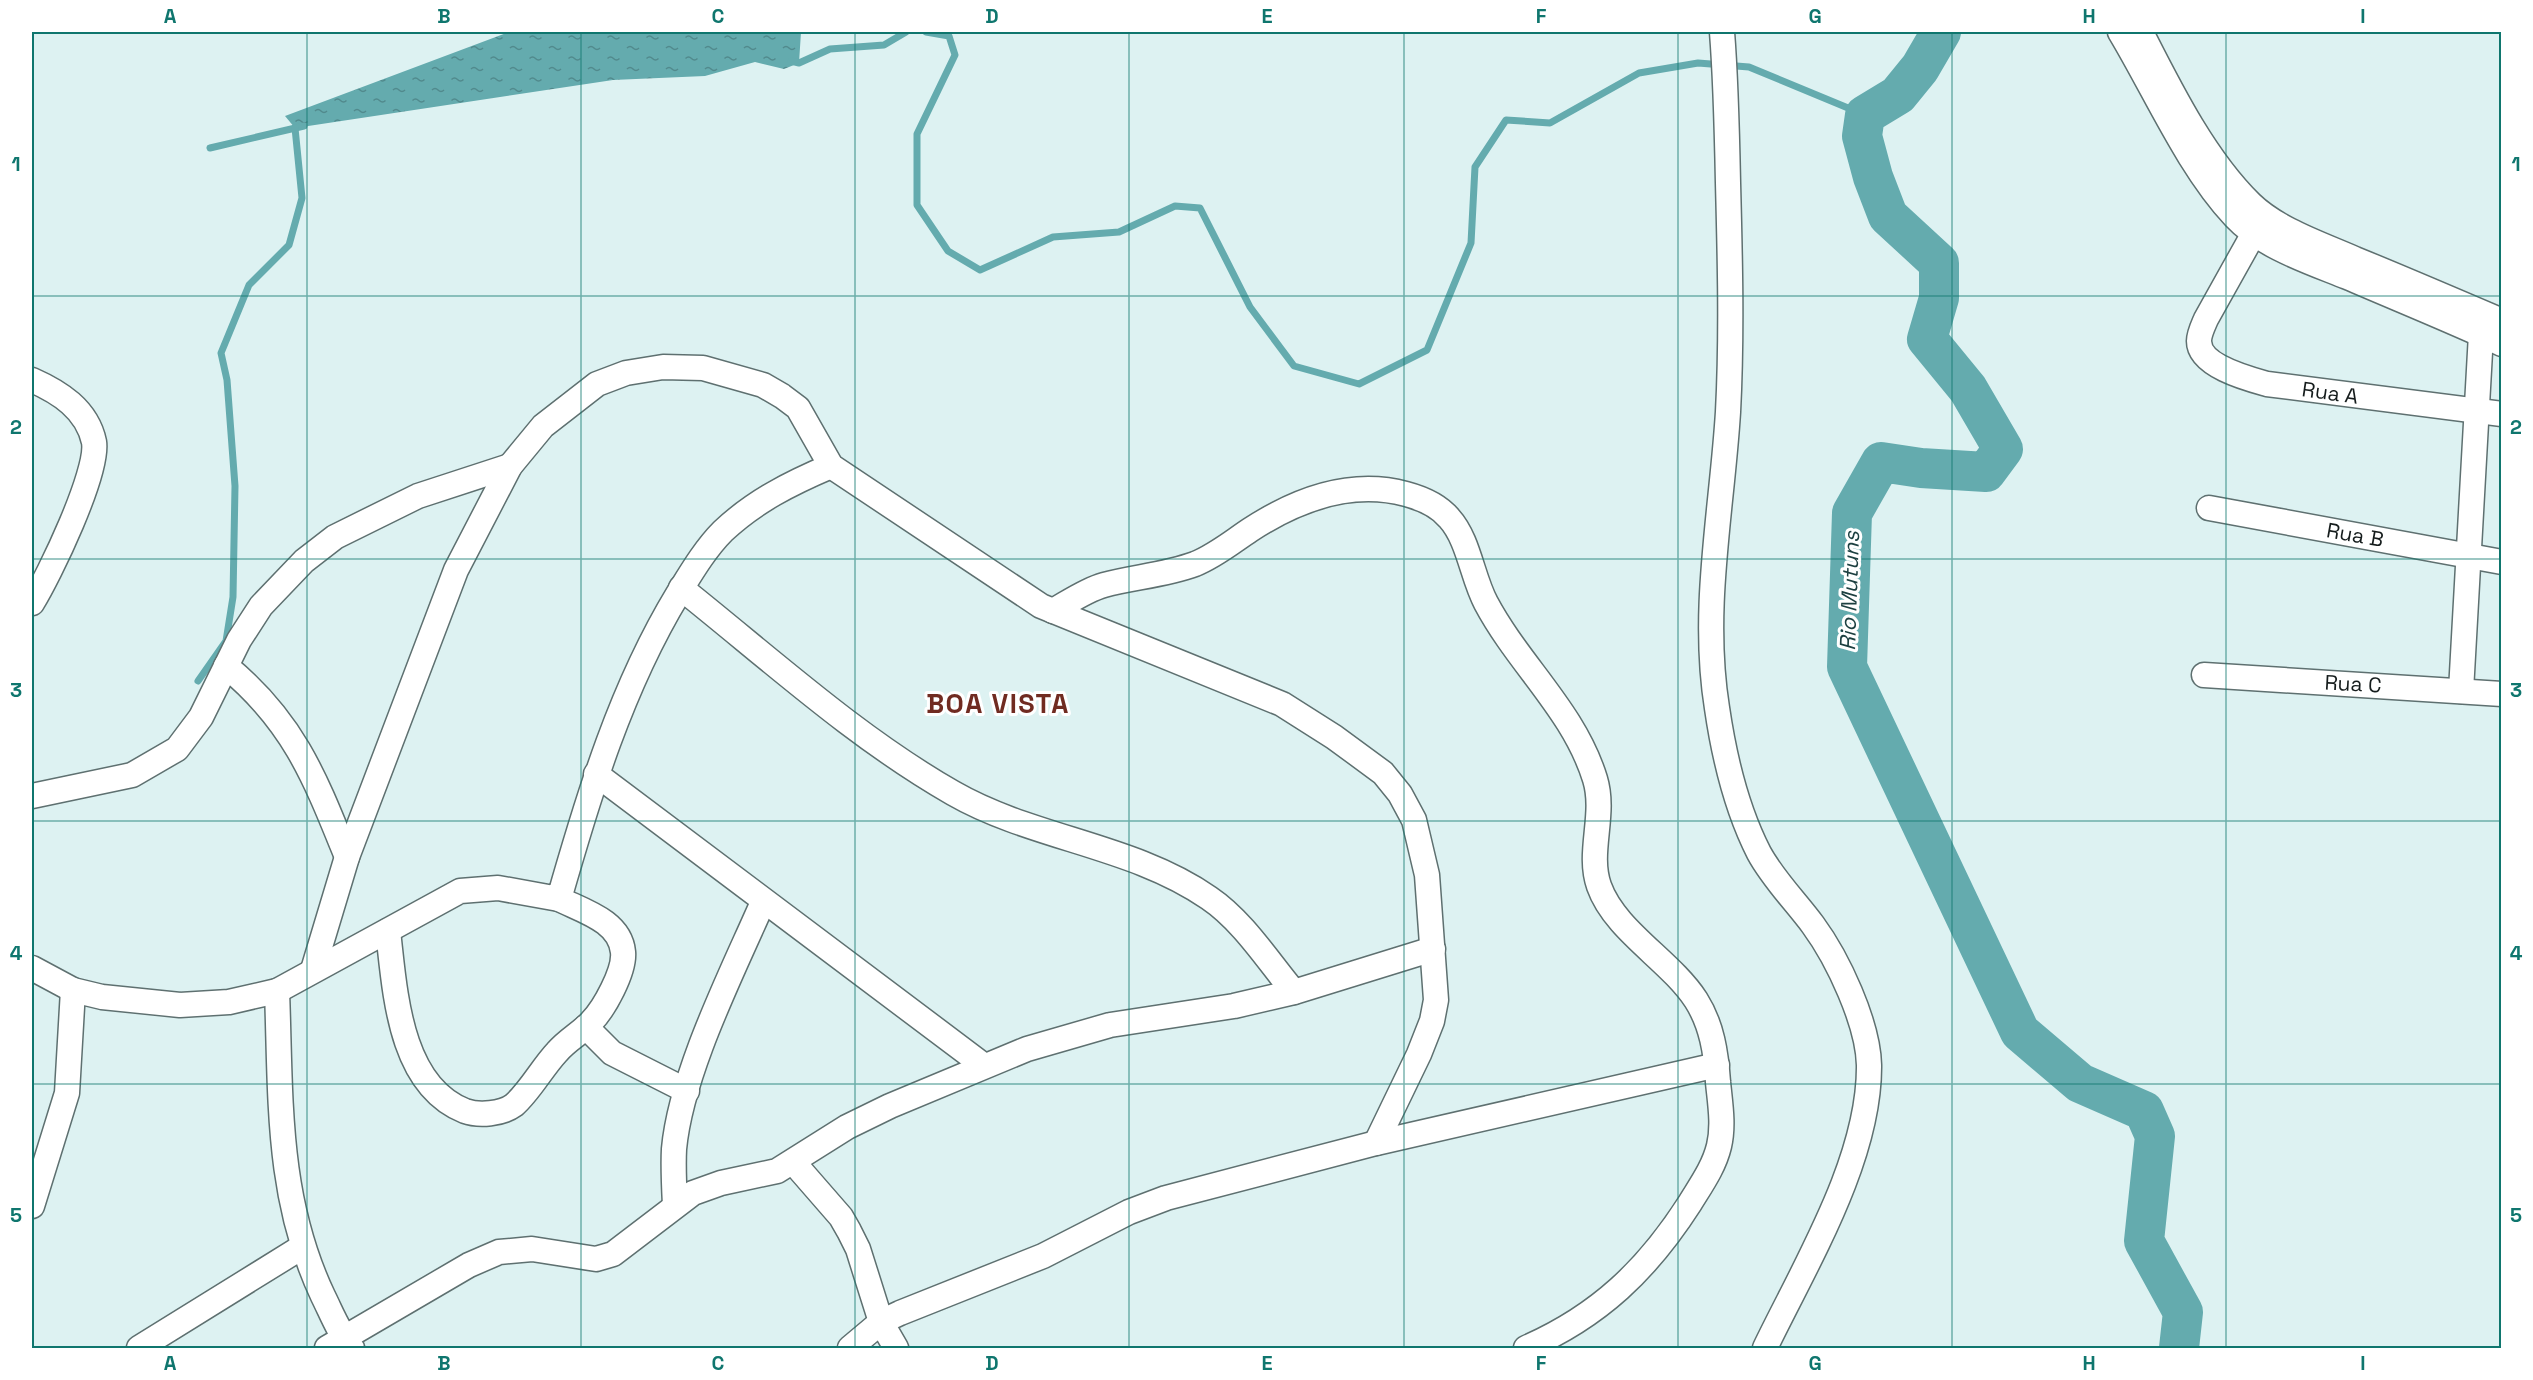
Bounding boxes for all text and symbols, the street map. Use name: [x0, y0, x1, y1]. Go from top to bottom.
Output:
text: A: [164, 3, 177, 29]
text: B: [437, 3, 451, 29]
text: C: [712, 3, 725, 29]
text: D: [985, 3, 999, 29]
text: E: [1261, 3, 1273, 29]
text: F: [1536, 3, 1547, 29]
text: G: [1808, 3, 1822, 29]
text: H: [2082, 3, 2096, 29]
text: I: [2360, 3, 2366, 29]
text: 1: [11, 151, 21, 177]
text: 1: [2511, 151, 2521, 177]
street label: Rua A: [2300, 375, 2360, 410]
text: 2: [10, 414, 22, 440]
text: 2: [2510, 414, 2522, 440]
street label: Rua B: [2324, 516, 2386, 553]
water label: Rio Mutuns: [1833, 529, 1865, 651]
street label: Rua C: [2324, 669, 2382, 698]
text: 3: [10, 677, 22, 703]
text: 3: [2510, 677, 2522, 703]
district label: BOA VISTA: [926, 686, 1070, 721]
text: 4: [10, 940, 23, 966]
text: 4: [2510, 940, 2523, 966]
text: 5: [10, 1202, 22, 1228]
text: 5: [2510, 1202, 2522, 1228]
text: A: [164, 1350, 177, 1376]
text: B: [437, 1350, 451, 1376]
text: C: [712, 1350, 725, 1376]
text: D: [985, 1350, 999, 1376]
text: E: [1261, 1350, 1273, 1376]
text: F: [1536, 1350, 1547, 1376]
text: G: [1808, 1350, 1822, 1376]
text: H: [2082, 1350, 2096, 1376]
text: I: [2360, 1350, 2366, 1376]

